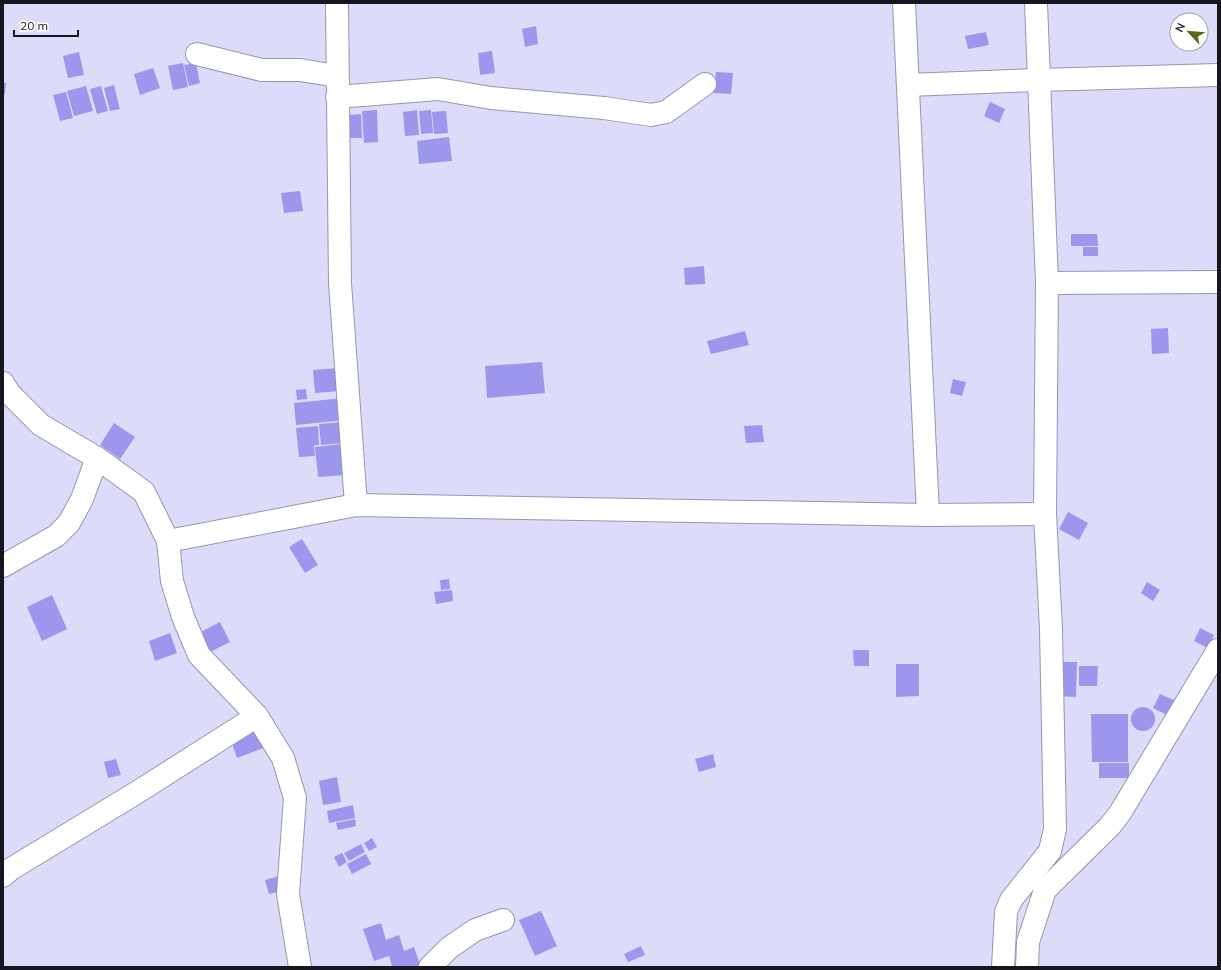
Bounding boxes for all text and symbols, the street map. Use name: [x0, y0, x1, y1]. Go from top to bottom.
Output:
scale bar: [14, 12, 78, 38]
north arrow: [1169, 12, 1209, 52]
text: 20 m: [20, 18, 48, 33]
text: N: [1172, 21, 1188, 34]

